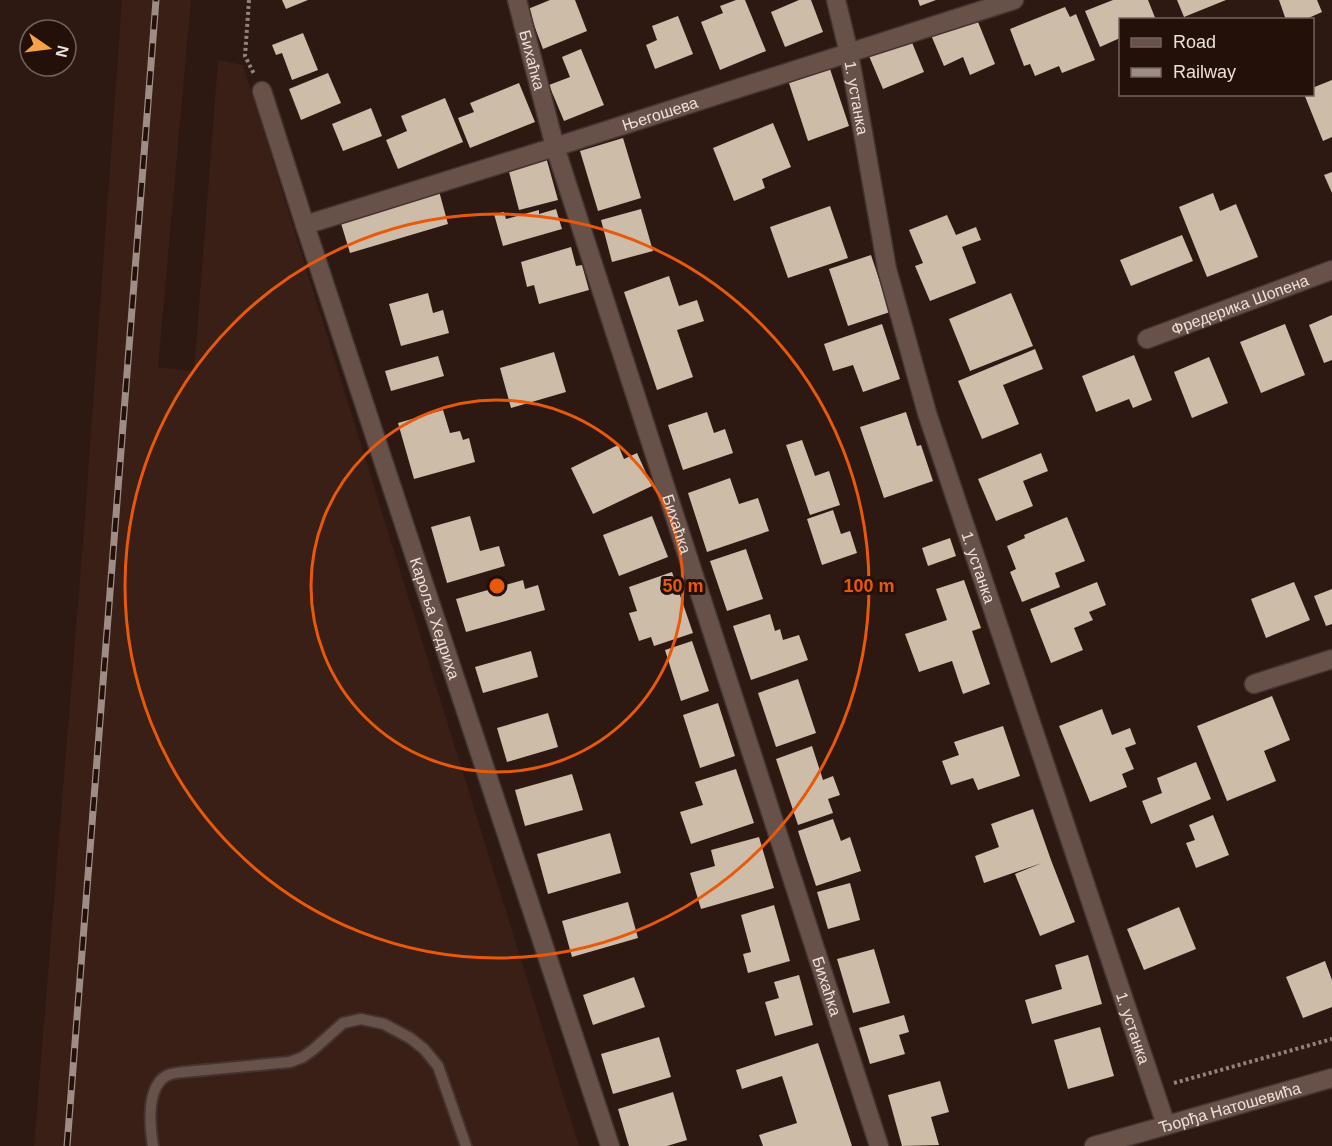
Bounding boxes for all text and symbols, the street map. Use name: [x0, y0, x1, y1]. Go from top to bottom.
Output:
north arrow: [18, 18, 78, 78]
legend: [1119, 18, 1314, 96]
street label: Бихаћка: [517, 28, 548, 92]
text: Road: [1173, 32, 1216, 52]
text: N: [52, 44, 72, 59]
street label: 1. устанка: [842, 59, 872, 136]
text: Railway: [1173, 62, 1236, 82]
street label: Његошева: [620, 93, 700, 133]
street label: Фредерика Шопена: [1169, 271, 1311, 338]
street label: Бихаћка: [660, 492, 695, 556]
street label: 1. устанка: [959, 529, 999, 605]
street label: Кароља Хедриха: [407, 555, 463, 681]
centre of rings: [487, 576, 507, 596]
text: 50 m: [662, 576, 704, 596]
text: 100 m: [843, 576, 895, 596]
street label: Бихаћка: [810, 954, 845, 1018]
street label: 1. устанка: [1113, 990, 1153, 1066]
street label: Ђорђа Натошевића: [1157, 1079, 1303, 1136]

